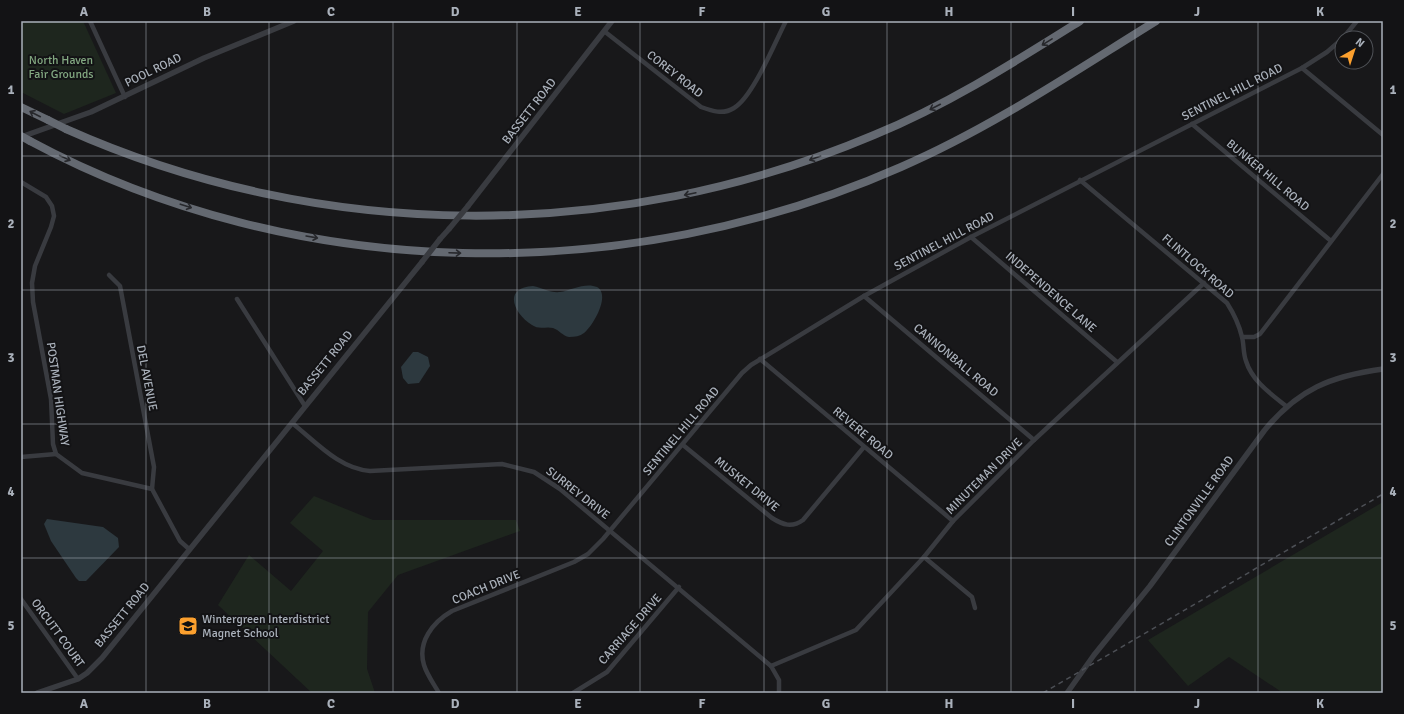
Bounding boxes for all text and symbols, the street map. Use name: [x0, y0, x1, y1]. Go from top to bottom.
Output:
text: A: [80, 4, 89, 20]
text: B: [203, 4, 211, 20]
text: C: [327, 4, 335, 20]
text: D: [451, 4, 460, 20]
text: E: [574, 4, 582, 20]
text: F: [699, 4, 706, 20]
text: G: [822, 4, 830, 20]
text: H: [945, 4, 953, 20]
text: I: [1071, 4, 1075, 20]
text: J: [1194, 4, 1200, 20]
text: K: [1316, 4, 1324, 20]
north arrow: [1334, 30, 1374, 70]
text: N: [1353, 35, 1367, 50]
one-way arrow: [1041, 38, 1053, 46]
street label: COREY ROAD: [643, 48, 706, 101]
street label: POOL ROAD: [122, 50, 184, 91]
park label: North Haven Fair Grounds: [28, 53, 94, 82]
street label: SENTINEL HILL ROAD: [1179, 60, 1285, 124]
street label: BASSETT ROAD: [499, 75, 560, 147]
text: 1: [7, 82, 15, 98]
text: 1: [1389, 82, 1397, 98]
one-way arrow: [929, 104, 941, 111]
one-way arrow: [29, 110, 41, 117]
street label: BUNKER HILL ROAD: [1223, 136, 1312, 215]
one-way arrow: [58, 155, 70, 162]
one-way arrow: [810, 155, 822, 163]
one-way arrow: [684, 190, 697, 198]
one-way arrow: [179, 203, 192, 210]
street label: SENTINEL HILL ROAD: [892, 209, 997, 274]
text: 2: [7, 216, 15, 232]
text: 2: [1389, 216, 1397, 232]
street label: FLINTLOCK ROAD: [1159, 231, 1237, 302]
one-way arrow: [305, 234, 318, 242]
one-way arrow: [448, 249, 461, 257]
street label: INDEPENDENCE LANE: [1002, 249, 1099, 336]
street label: CANNONBALL ROAD: [910, 320, 1001, 400]
street label: BASSETT ROAD: [295, 328, 356, 399]
street label: POSTMAN HIGHWAY: [43, 341, 72, 447]
street label: DEL AVENUE: [133, 344, 160, 412]
text: 3: [7, 350, 15, 366]
text: 3: [1389, 350, 1397, 366]
street label: SENTINEL HILL ROAD: [640, 384, 723, 479]
street label: REVERE ROAD: [829, 404, 896, 463]
street label: MINUTEMAN DRIVE: [943, 435, 1026, 518]
street label: CLINTONVILLE ROAD: [1161, 453, 1238, 550]
street label: MUSKET DRIVE: [711, 454, 782, 515]
street label: SURREY DRIVE: [543, 464, 613, 523]
text: 4: [7, 484, 15, 500]
text: 4: [1389, 484, 1397, 500]
street label: COACH DRIVE: [450, 567, 523, 608]
street label: BASSETT ROAD: [92, 580, 153, 651]
street label: CARRIAGE DRIVE: [596, 591, 665, 668]
street label: ORCUTT COURT: [28, 596, 88, 671]
place label: Wintergreen Interdistrict Magnet School: [202, 612, 329, 641]
school or university icon: Wintergreen Interdistrict Magnet School: [177, 615, 199, 637]
text: 5: [7, 618, 15, 634]
text: 5: [1389, 618, 1397, 634]
text: A: [80, 696, 89, 712]
text: B: [203, 696, 211, 712]
text: C: [327, 696, 335, 712]
text: D: [451, 696, 460, 712]
text: E: [574, 696, 582, 712]
text: F: [699, 696, 706, 712]
text: G: [822, 696, 830, 712]
text: H: [945, 696, 953, 712]
text: I: [1071, 696, 1075, 712]
text: J: [1194, 696, 1200, 712]
text: K: [1316, 696, 1324, 712]

